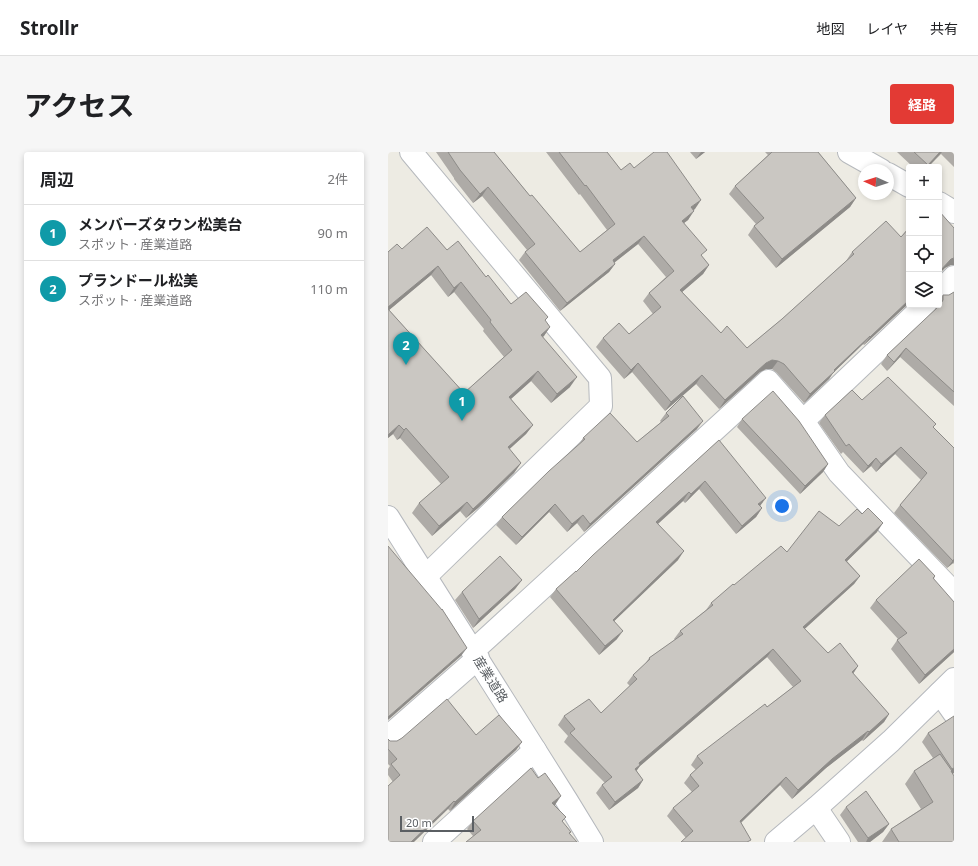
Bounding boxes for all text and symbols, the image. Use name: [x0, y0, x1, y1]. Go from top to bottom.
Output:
text: Strollr: [20, 15, 79, 41]
text: 地図: [816, 19, 844, 38]
text: レイヤ: [866, 19, 908, 38]
text: 共有: [930, 19, 958, 38]
button: 経路: [890, 84, 954, 124]
text: アクセス: [24, 86, 135, 124]
north arrow: [858, 164, 894, 200]
map controls: [906, 164, 942, 308]
button: +: [906, 164, 942, 200]
text: 周辺: [40, 168, 74, 191]
text: 2件: [328, 170, 348, 188]
button: −: [906, 200, 942, 236]
text: メンバーズタウン松美台: [78, 214, 242, 234]
text: 1: [49, 224, 57, 242]
text: 90 m: [318, 224, 348, 242]
text: スポット · 産業道路: [78, 235, 192, 253]
button: locate: [906, 236, 942, 272]
text: プランドール松美: [78, 270, 198, 290]
button: layers: [906, 272, 942, 308]
text: 2: [49, 280, 57, 298]
text: 110 m: [310, 280, 348, 298]
text: スポット · 産業道路: [78, 291, 192, 309]
pin: 2: [393, 332, 419, 365]
pin: 1: [449, 388, 475, 421]
your location: [772, 496, 792, 516]
street label: 産業道路: [470, 652, 512, 706]
scale bar: [400, 814, 474, 833]
text: 20 m: [406, 815, 432, 830]

